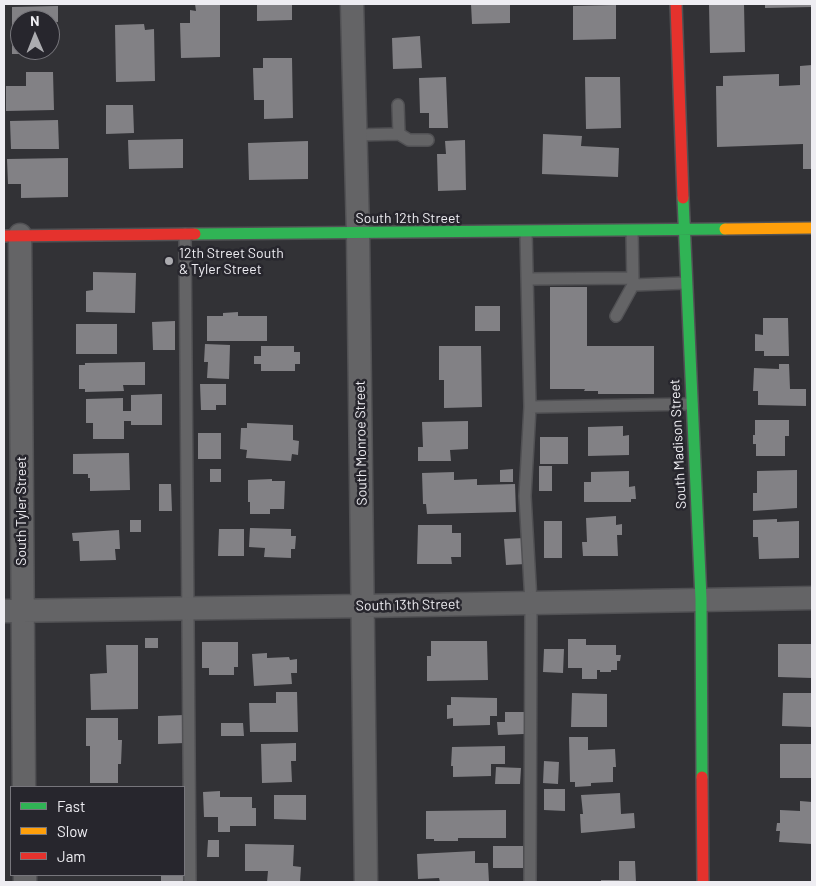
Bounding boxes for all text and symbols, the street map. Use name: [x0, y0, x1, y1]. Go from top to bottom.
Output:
north arrow: [10, 10, 60, 60]
text: N: [30, 12, 40, 29]
street label: South 12th Street: [356, 210, 460, 226]
place label: 12th Street South & Tyler Street: [179, 245, 284, 278]
marker: 12th Street South & Tyler Street: [163, 255, 175, 267]
street label: South Madison Street: [666, 379, 690, 509]
street label: South Monroe Street: [352, 380, 370, 506]
street label: South Tyler Street: [13, 456, 29, 566]
street label: South 13th Street: [356, 596, 460, 614]
legend: [10, 786, 185, 876]
text: Fast: [57, 797, 85, 815]
text: Slow: [57, 822, 88, 840]
text: Jam: [57, 847, 86, 865]

